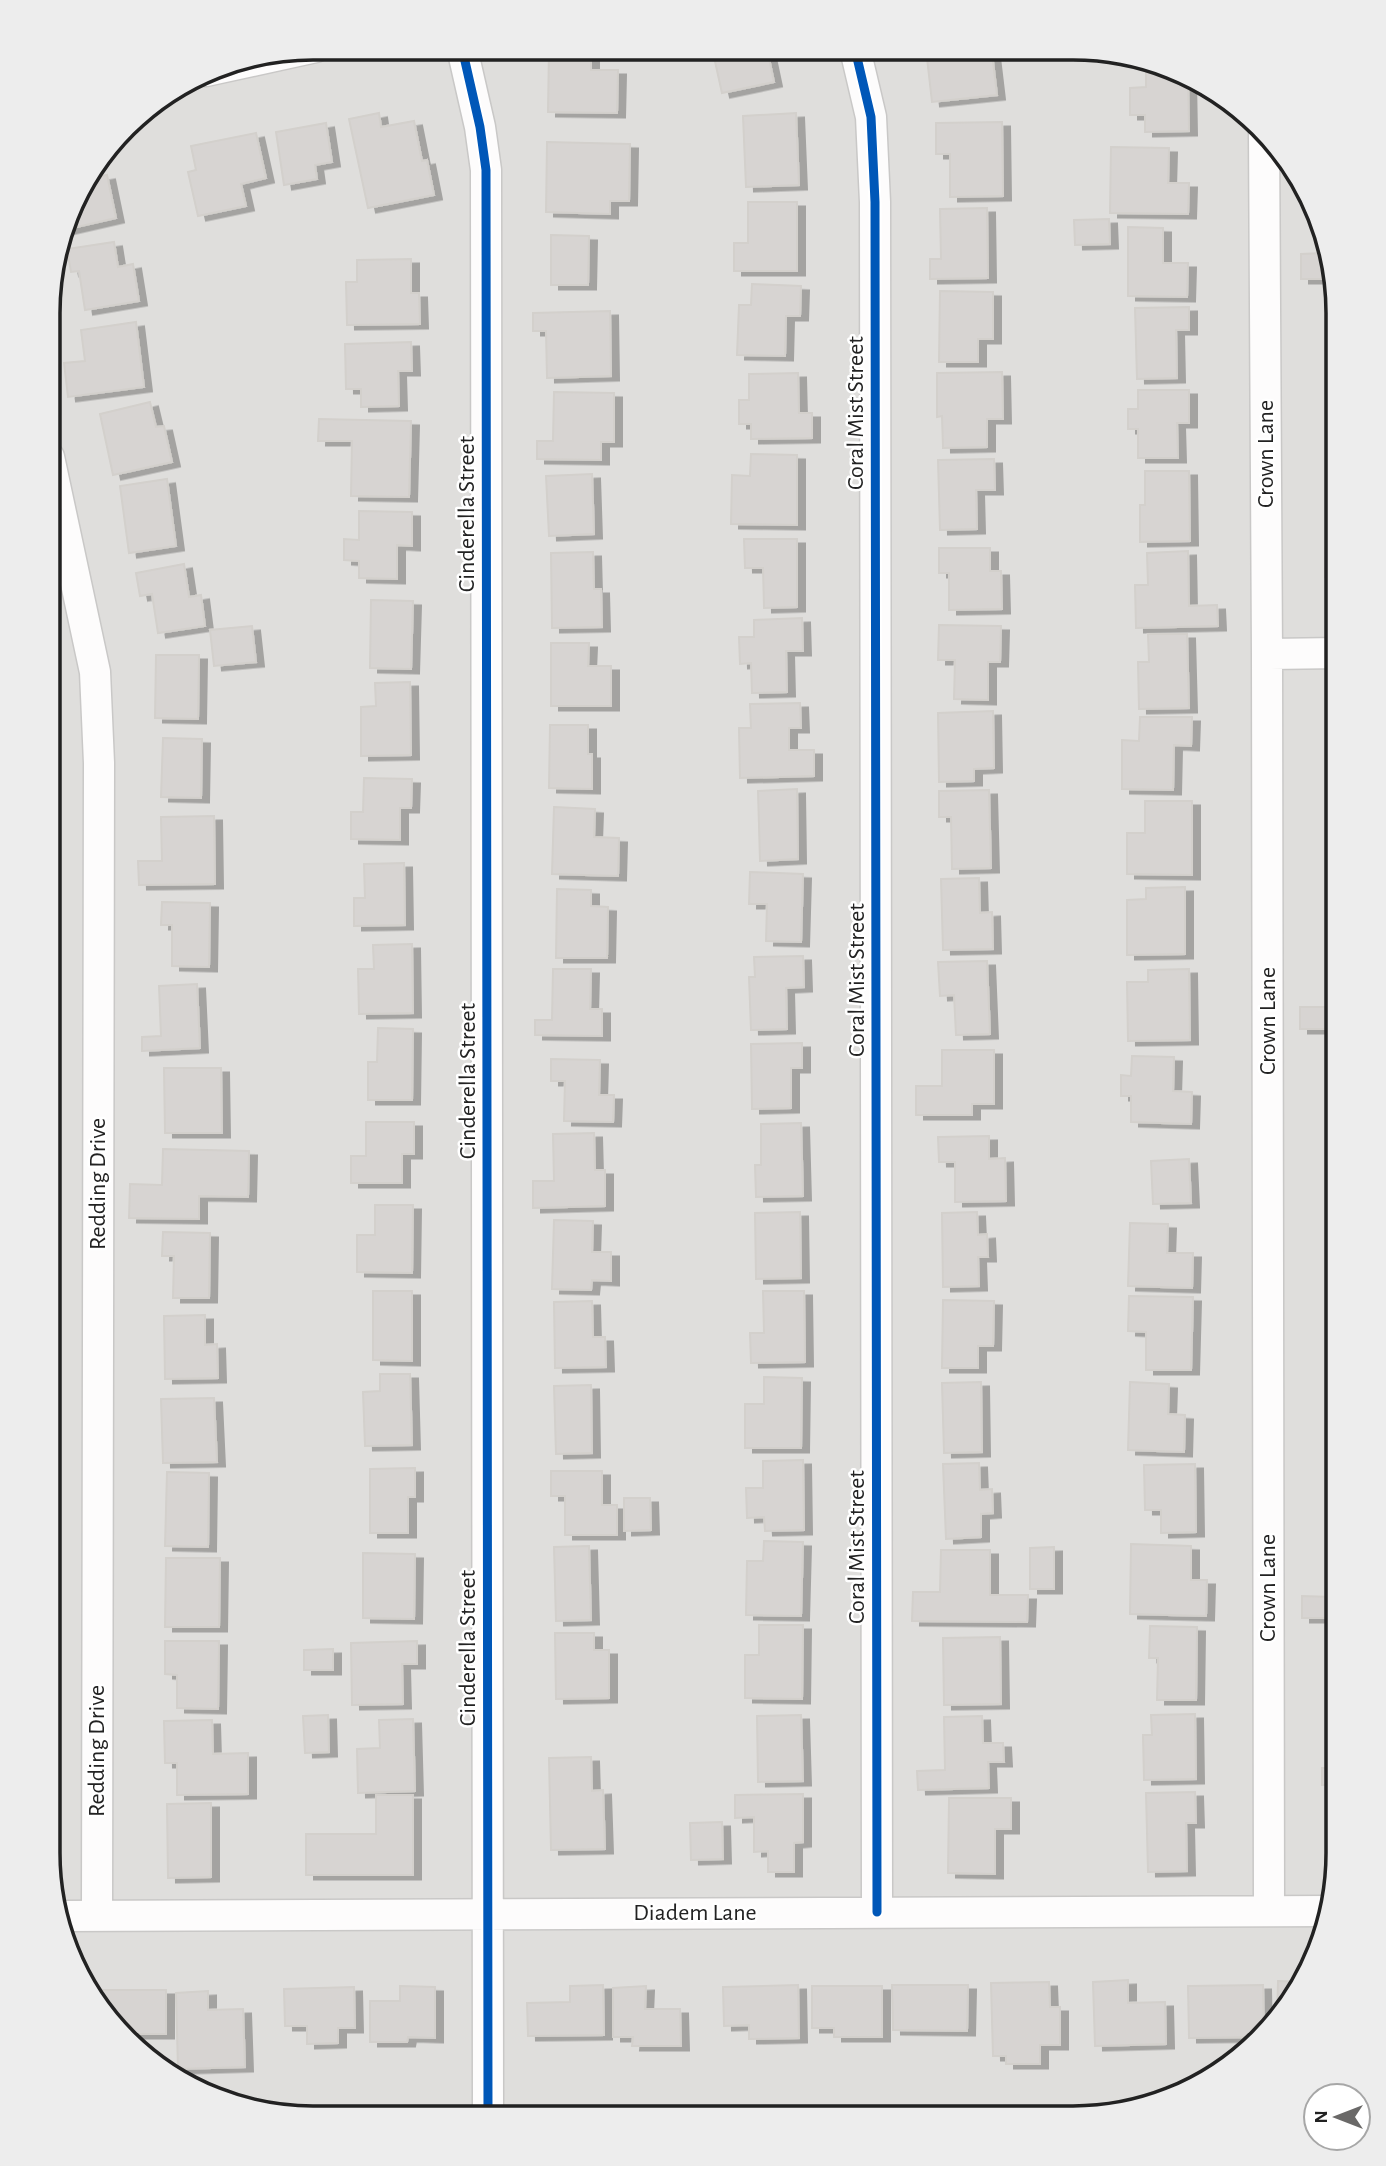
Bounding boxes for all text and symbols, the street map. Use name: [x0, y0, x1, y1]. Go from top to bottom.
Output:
street label: Coral Mist Street: [844, 336, 868, 490]
street label: Crown Lane: [1254, 400, 1278, 508]
street label: Cinderella Street: [455, 435, 479, 592]
street label: Coral Mist Street: [845, 903, 869, 1057]
street label: Crown Lane: [1256, 967, 1280, 1075]
street label: Cinderella Street: [456, 1002, 480, 1159]
street label: Redding Drive: [86, 1118, 110, 1250]
street label: Coral Mist Street: [845, 1470, 869, 1624]
street label: Crown Lane: [1256, 1534, 1280, 1642]
street label: Cinderella Street: [456, 1569, 480, 1726]
street label: Redding Drive: [85, 1685, 109, 1817]
street label: Diadem Lane: [633, 1901, 757, 1925]
north arrow: [1302, 2082, 1372, 2152]
text: N: [1312, 2110, 1331, 2124]

